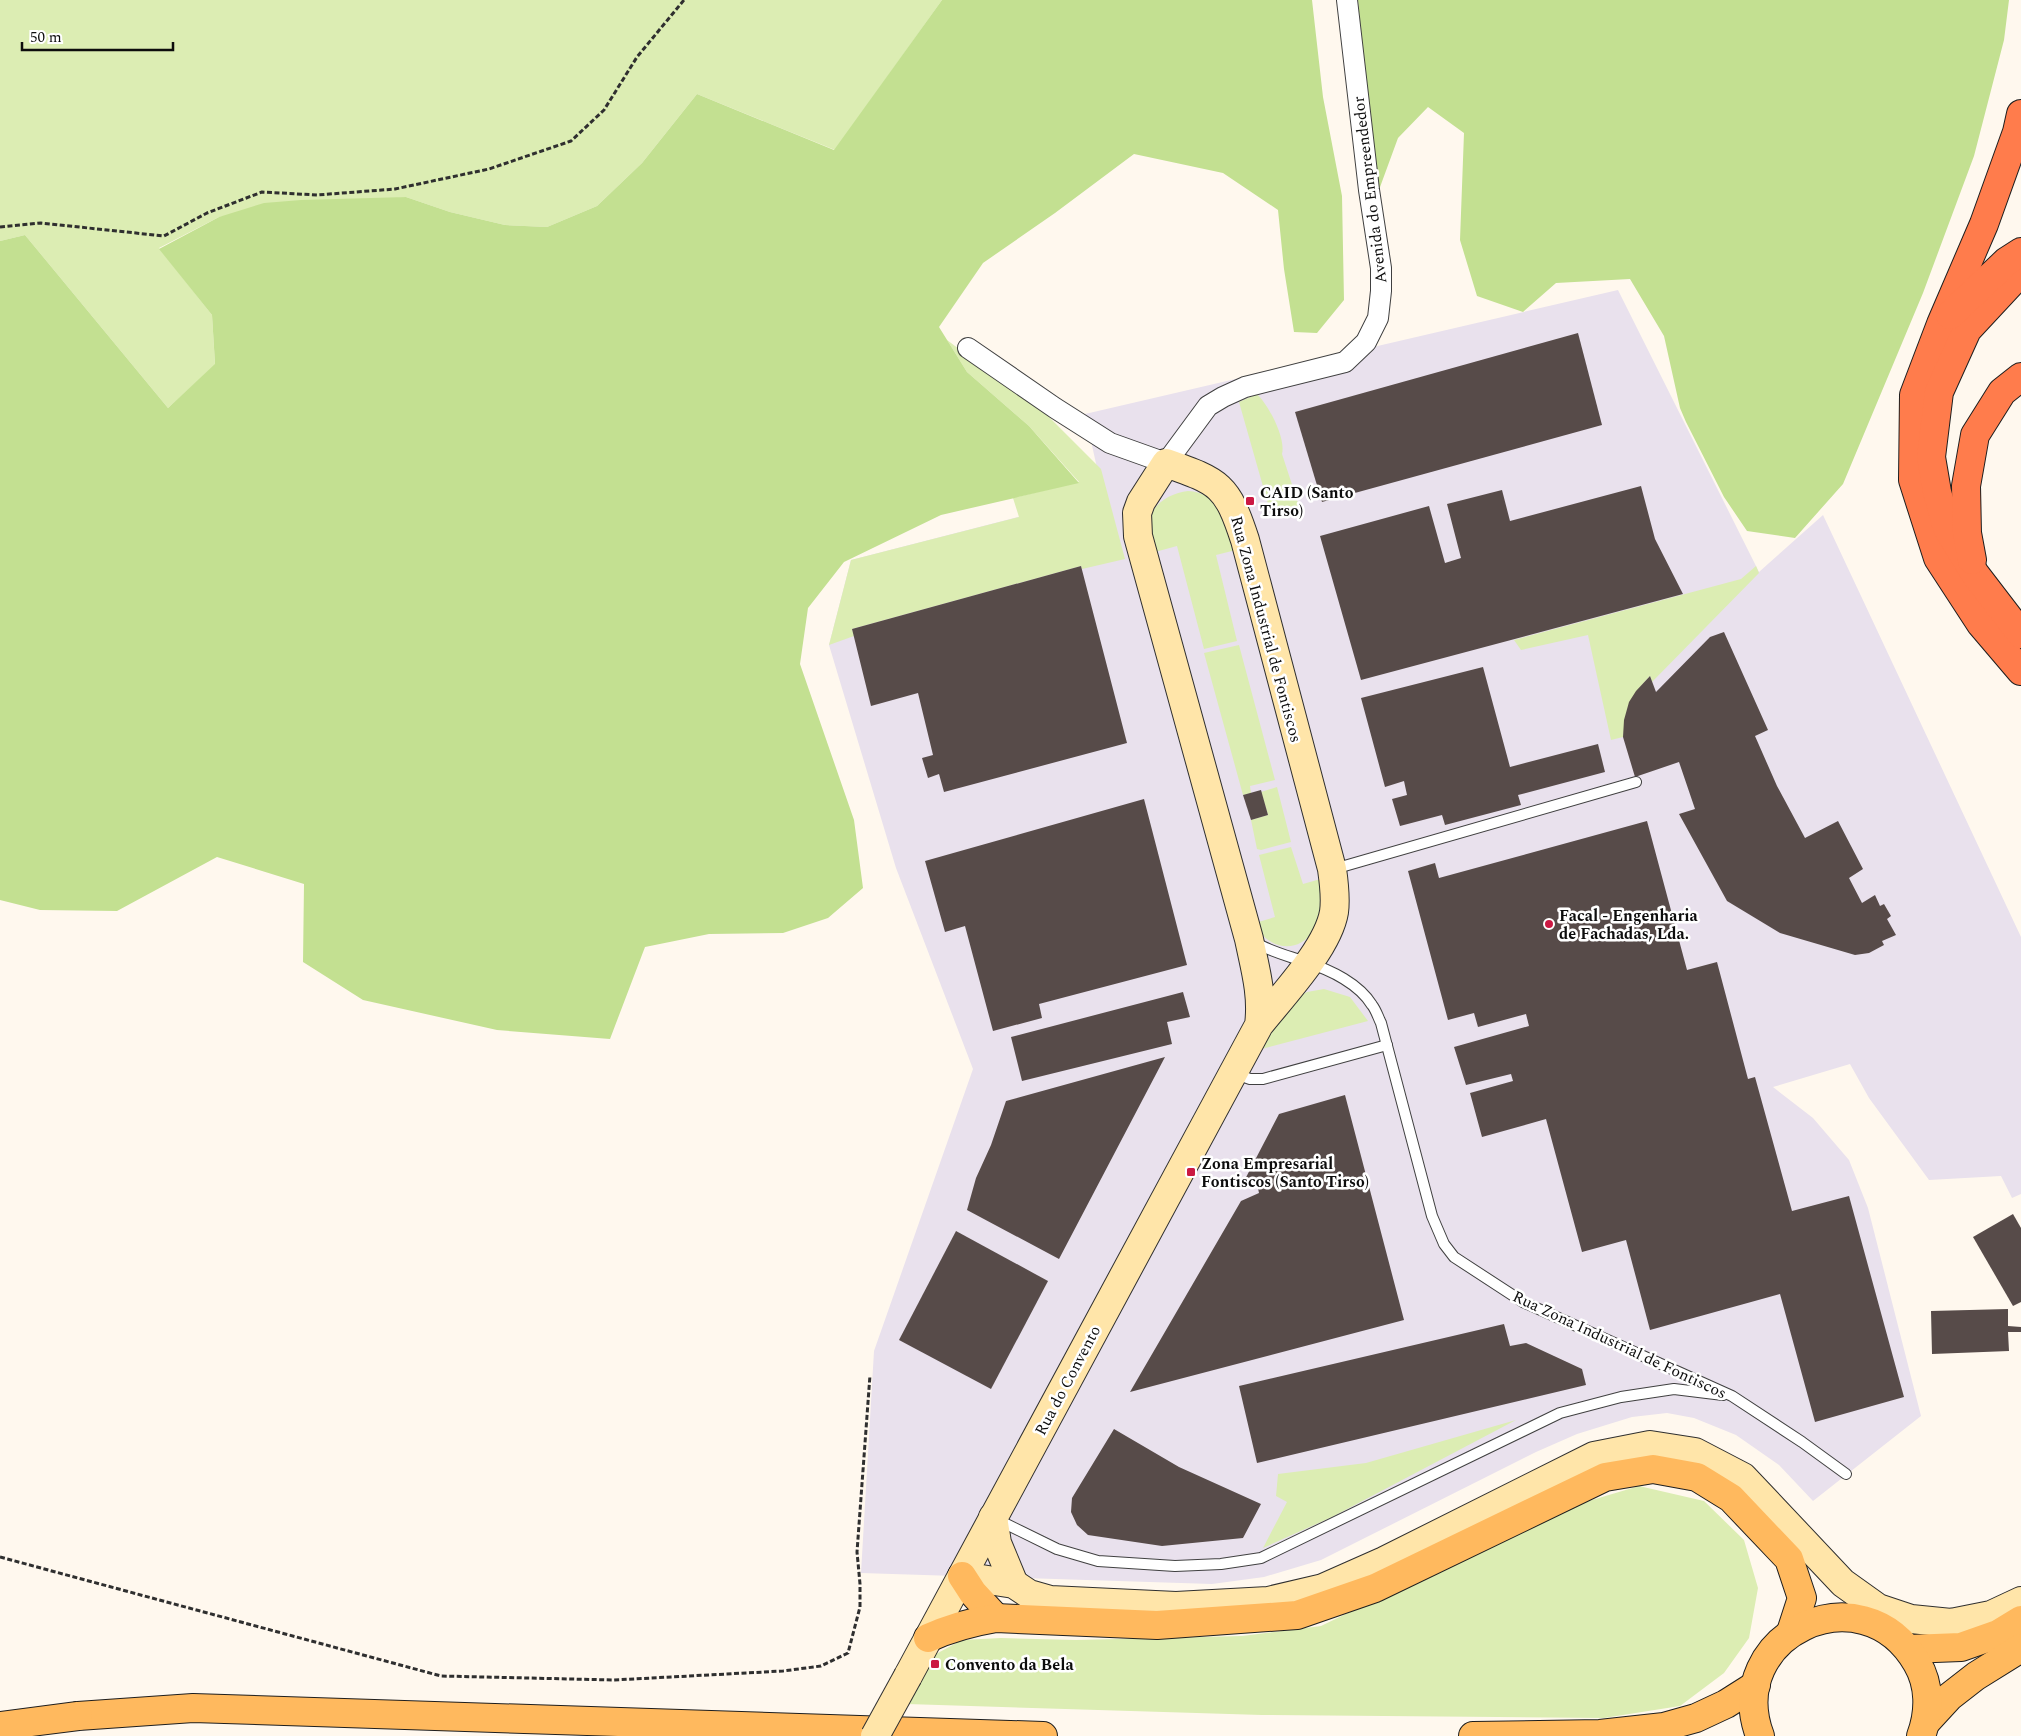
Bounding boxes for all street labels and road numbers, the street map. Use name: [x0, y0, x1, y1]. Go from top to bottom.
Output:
street label: Avenida do Empreendedor: [1347, 95, 1393, 285]
street label: Rua Zona Industrial de Fontiscos: [1224, 513, 1308, 745]
street label: Rua Zona Industrial de Fontiscos: [1509, 1285, 1731, 1405]
street label: Rua do Convento: [1029, 1321, 1107, 1440]

